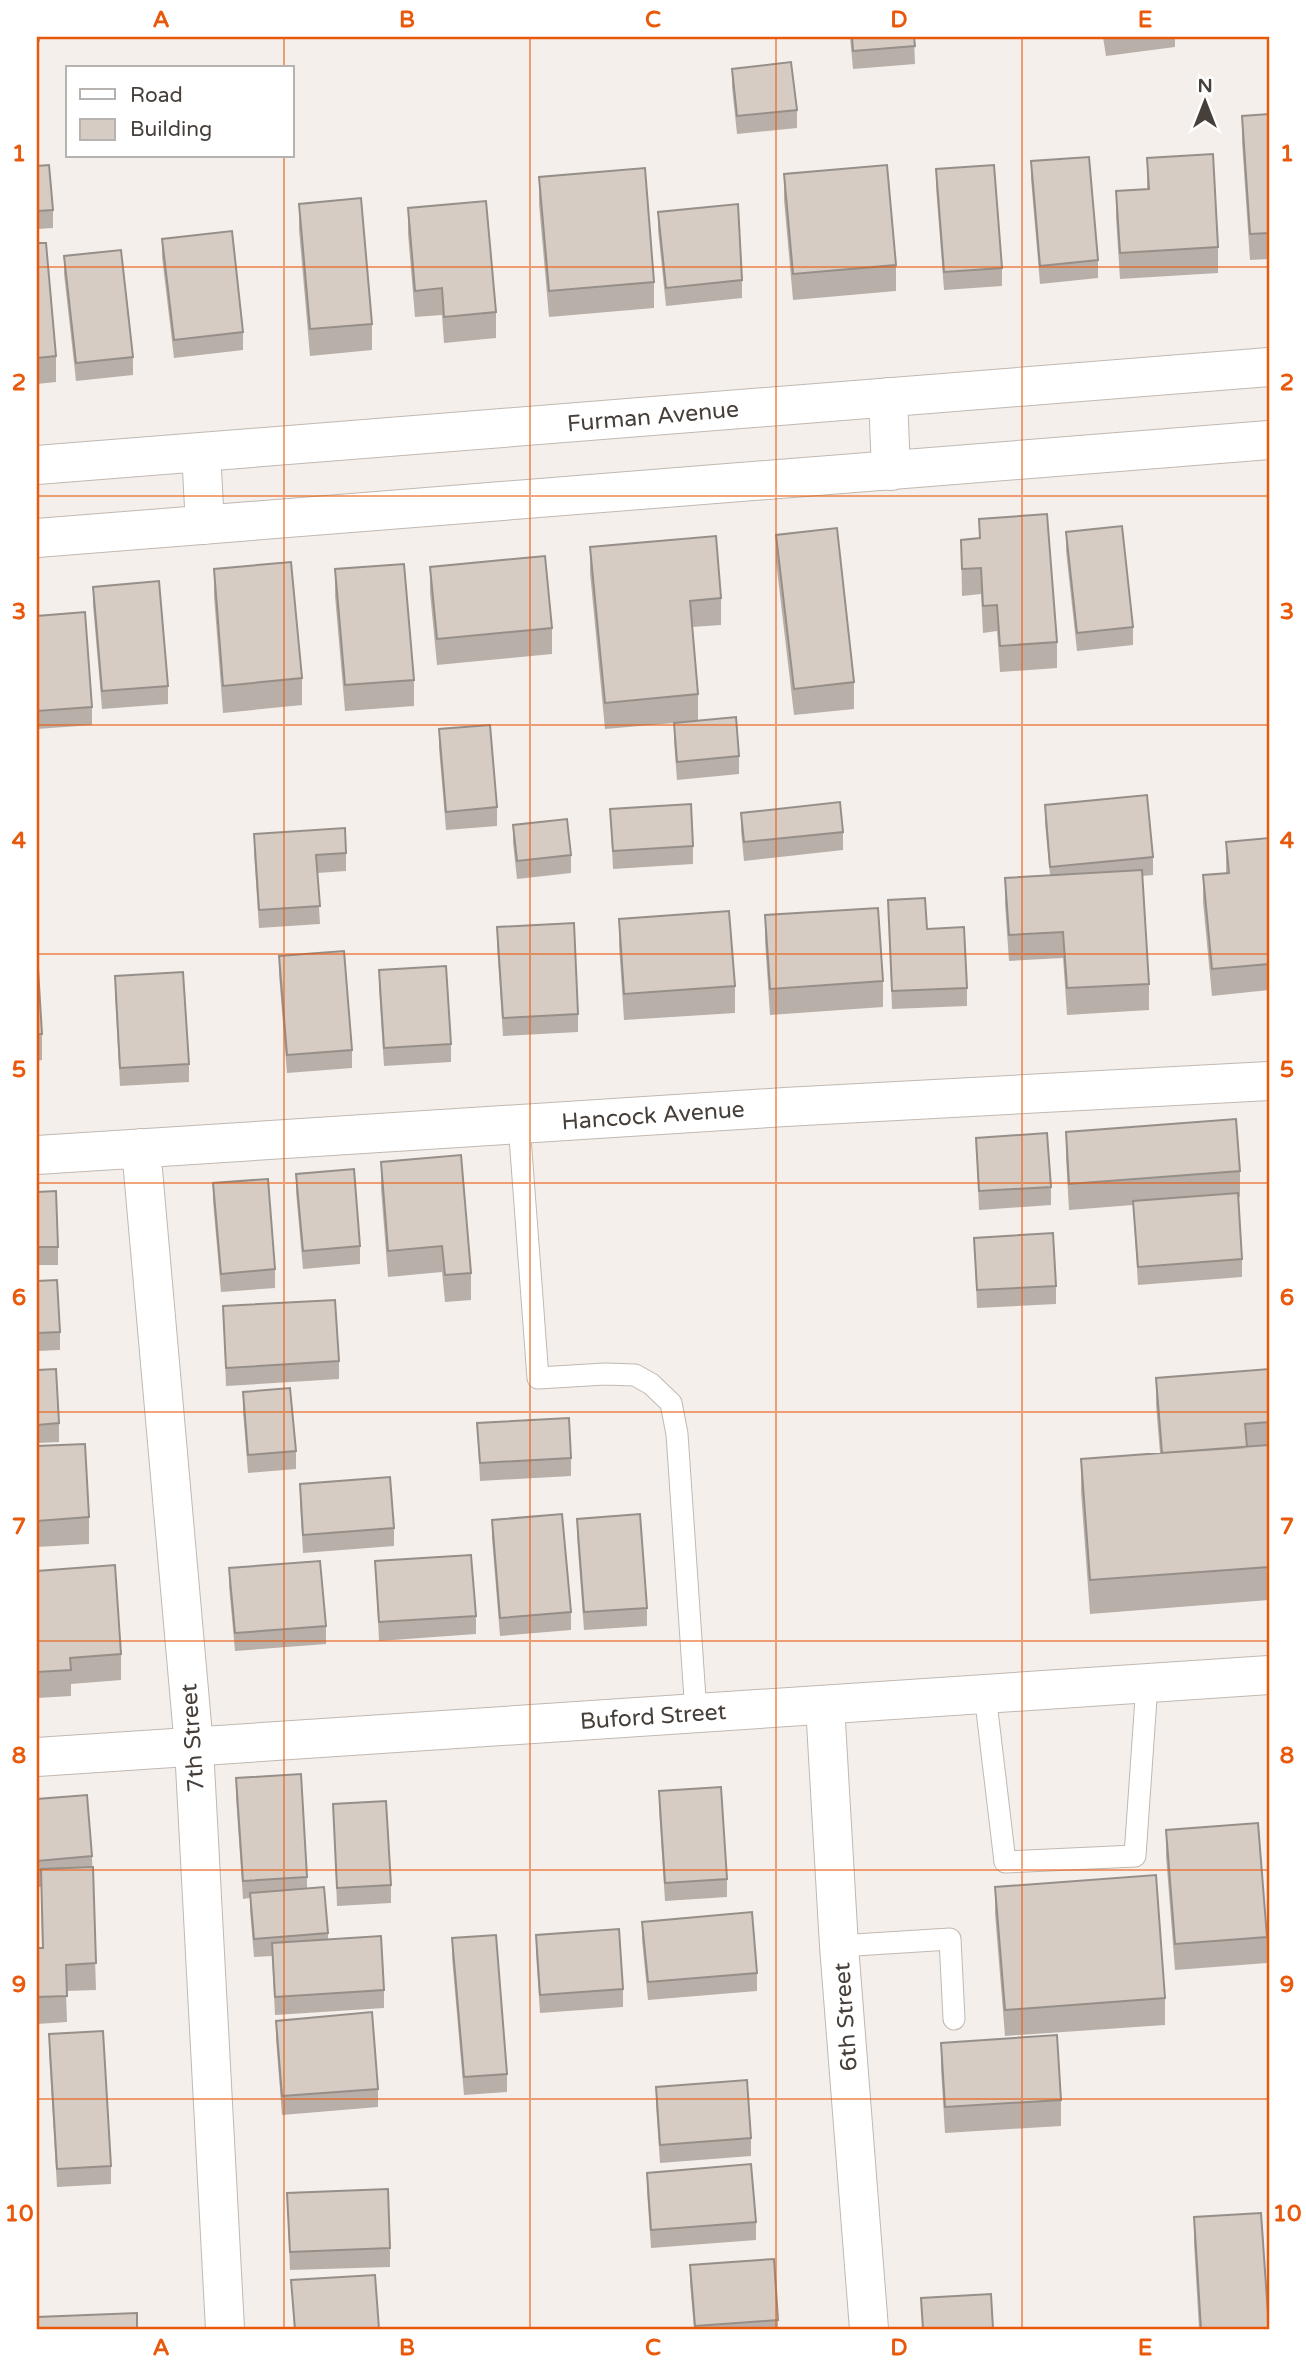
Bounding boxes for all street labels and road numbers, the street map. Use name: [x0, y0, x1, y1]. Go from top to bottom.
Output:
street label: Furman Avenue: [566, 396, 740, 438]
street label: Hancock Avenue: [561, 1096, 746, 1136]
street label: 7th Street: [175, 1682, 211, 1793]
street label: Buford Street: [579, 1698, 727, 1736]
street label: 6th Street: [828, 1961, 864, 2072]

